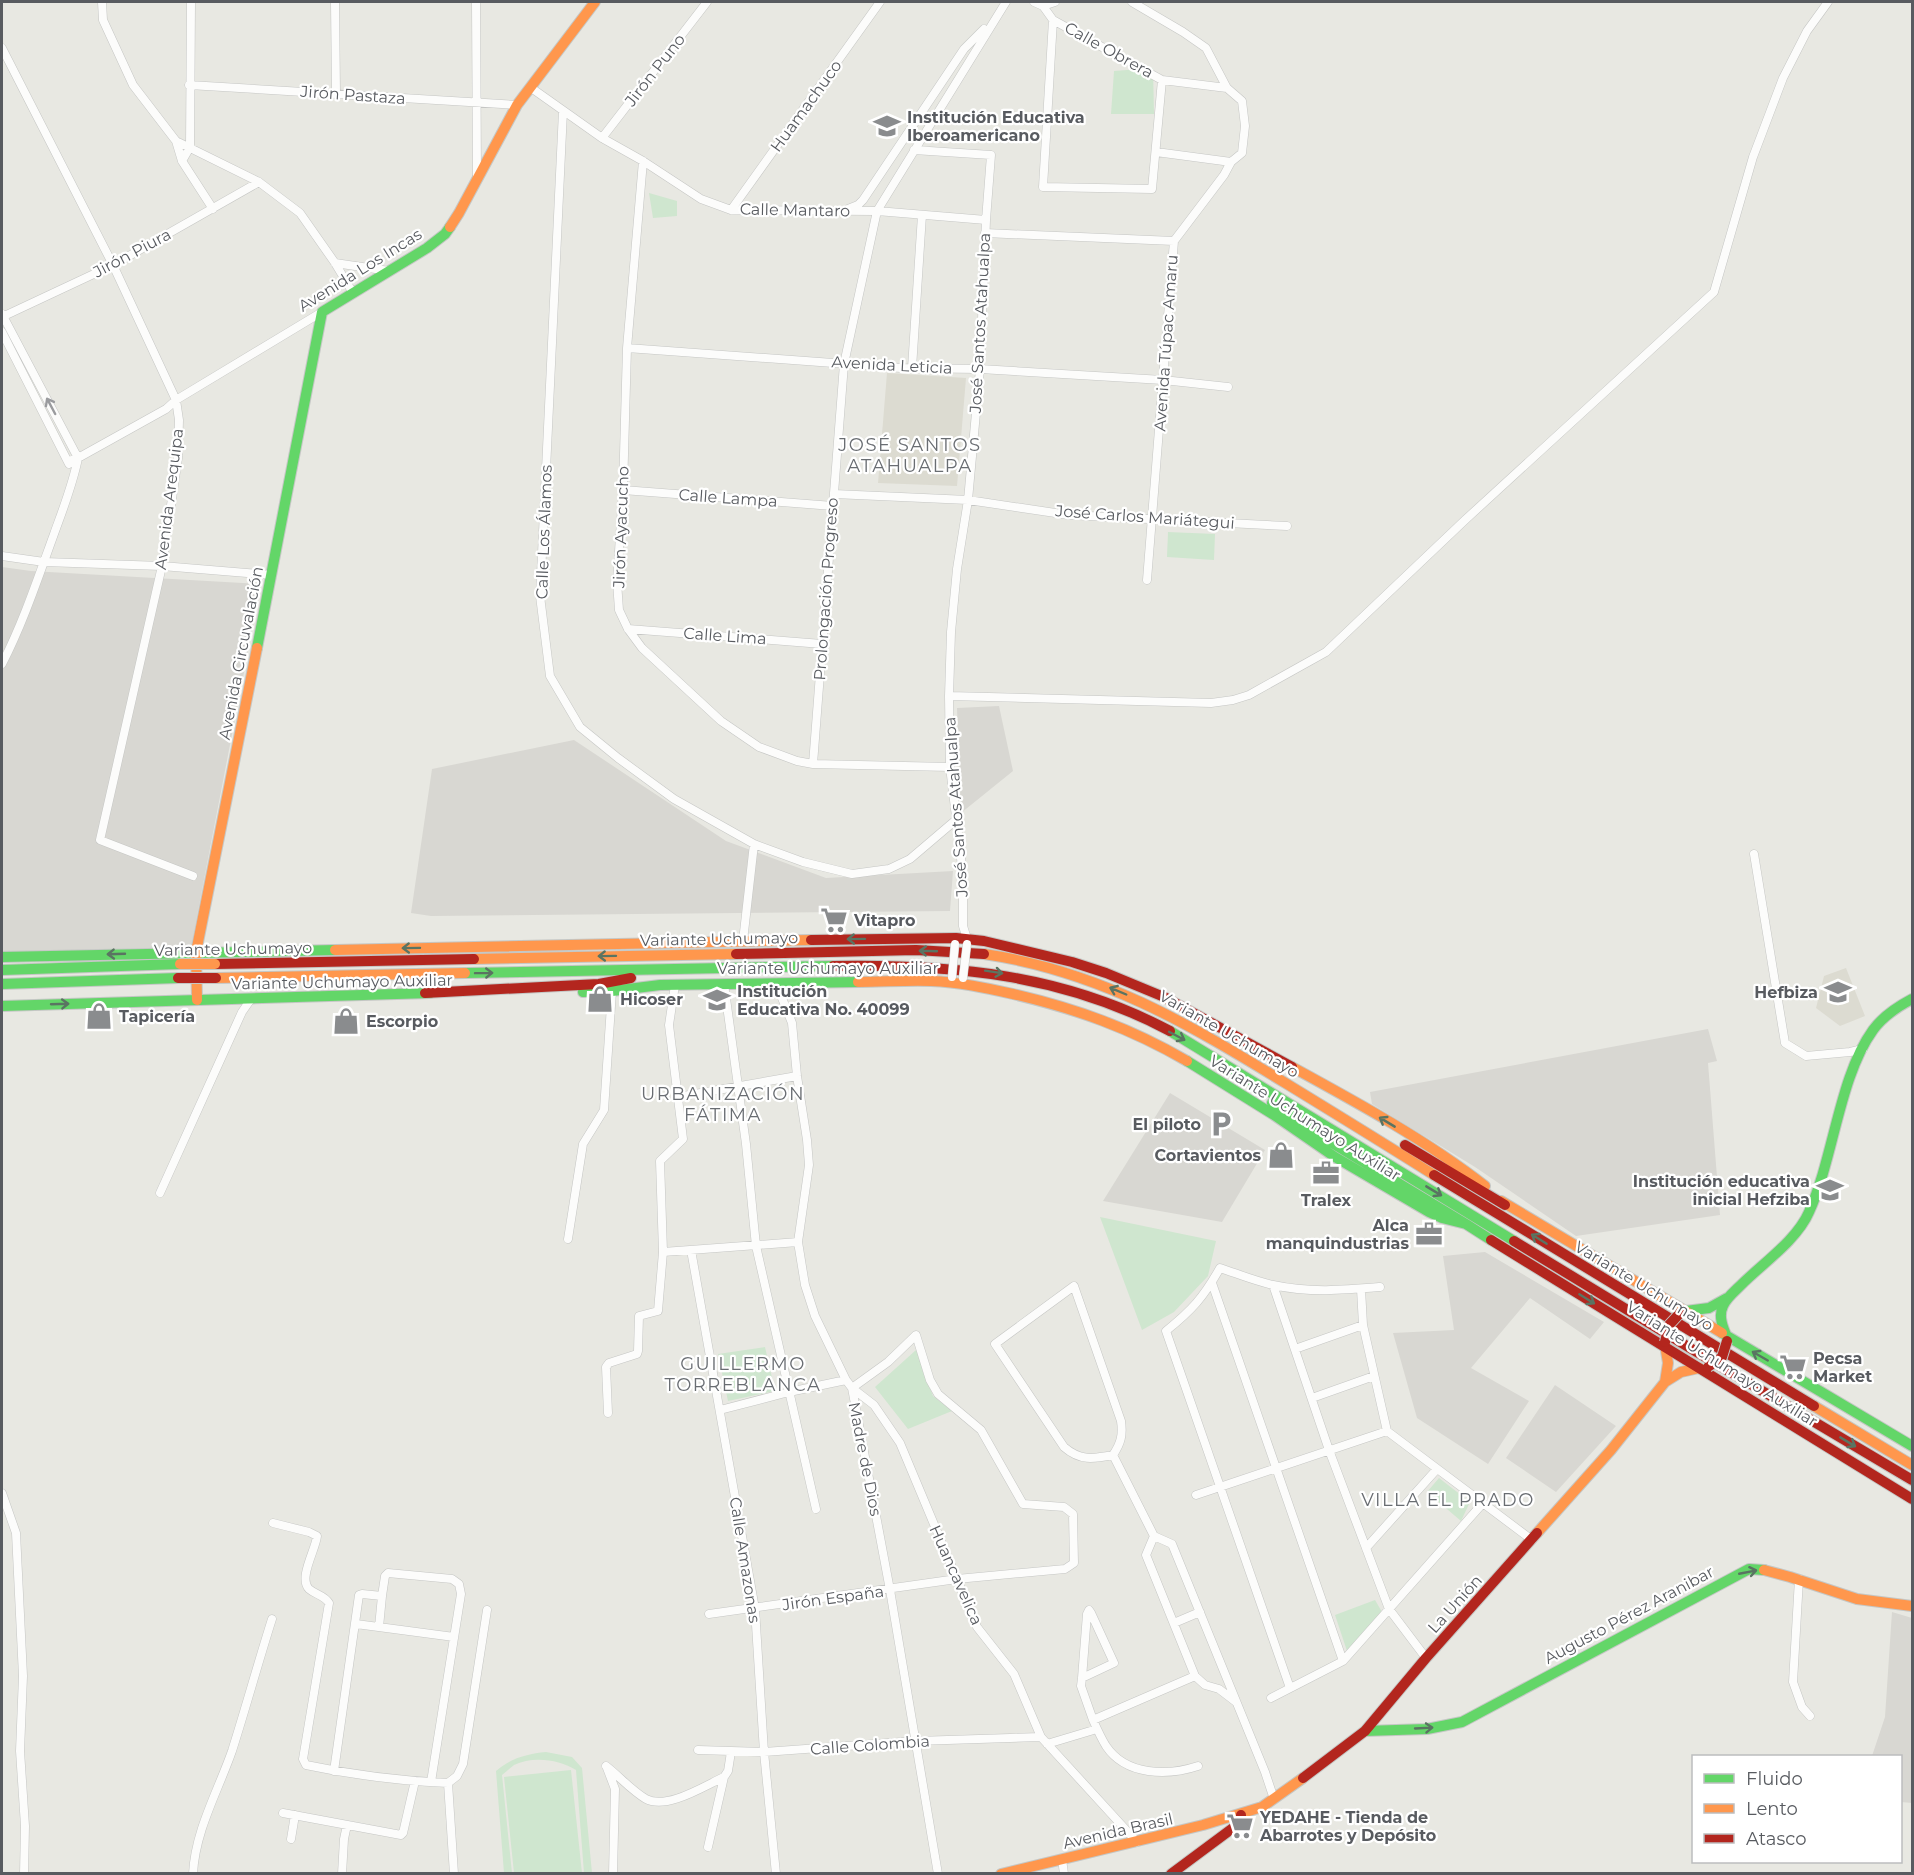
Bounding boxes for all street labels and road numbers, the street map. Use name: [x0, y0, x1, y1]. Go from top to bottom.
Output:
street label: Calle Obrera: [1061, 18, 1157, 82]
street label: Jirón Puno: [620, 30, 689, 111]
street label: Huamachuco: [766, 56, 846, 156]
street label: Jirón Pastaza: [299, 82, 406, 108]
street label: Calle Mantaro: [740, 200, 850, 220]
street label: Avenida Los Incas: [295, 224, 425, 316]
street label: Jirón Piura: [89, 225, 174, 282]
street label: José Santos Atahualpa: [966, 232, 994, 415]
street label: Avenida Túpac Amaru: [1150, 254, 1182, 432]
street label: Avenida Leticia: [831, 352, 953, 378]
street label: Avenida Arequipa: [151, 427, 187, 571]
street label: Calle Los Álamos: [532, 464, 556, 600]
street label: Jirón Ayacucho: [609, 466, 633, 589]
street label: Calle Lampa: [678, 485, 778, 511]
street label: Prolongación Progreso: [810, 497, 842, 681]
street label: José Carlos Mariátegui: [1054, 501, 1235, 533]
street label: Avenida Circuvalación: [215, 565, 267, 741]
street label: Calle Lima: [683, 624, 767, 648]
street label: José Santos Atahualpa: [940, 716, 972, 899]
street label: Variante Uchumayo: [640, 928, 798, 950]
street label: Variante Uchumayo: [154, 938, 312, 960]
street label: Variante Uchumayo Auxiliar: [717, 959, 939, 978]
street label: Variante Uchumayo Auxiliar: [231, 971, 453, 993]
street label: Variante Uchumayo: [1156, 986, 1302, 1082]
street label: Variante Uchumayo Auxiliar: [1206, 1051, 1404, 1185]
street label: Variante Uchumayo: [1571, 1237, 1717, 1335]
street label: Variante Uchumayo Auxiliar: [1623, 1297, 1821, 1431]
street label: Madre de Dios: [845, 1400, 885, 1518]
street label: Calle Amazonas: [726, 1496, 764, 1624]
street label: Huancavelica: [925, 1522, 987, 1628]
street label: Augusto Pérez Aranibar: [1541, 1562, 1717, 1668]
street label: La Unión: [1424, 1571, 1486, 1637]
street label: Jirón España: [780, 1581, 885, 1615]
street label: Calle Colombia: [809, 1731, 931, 1759]
street label: Avenida Brasil: [1061, 1809, 1175, 1853]

